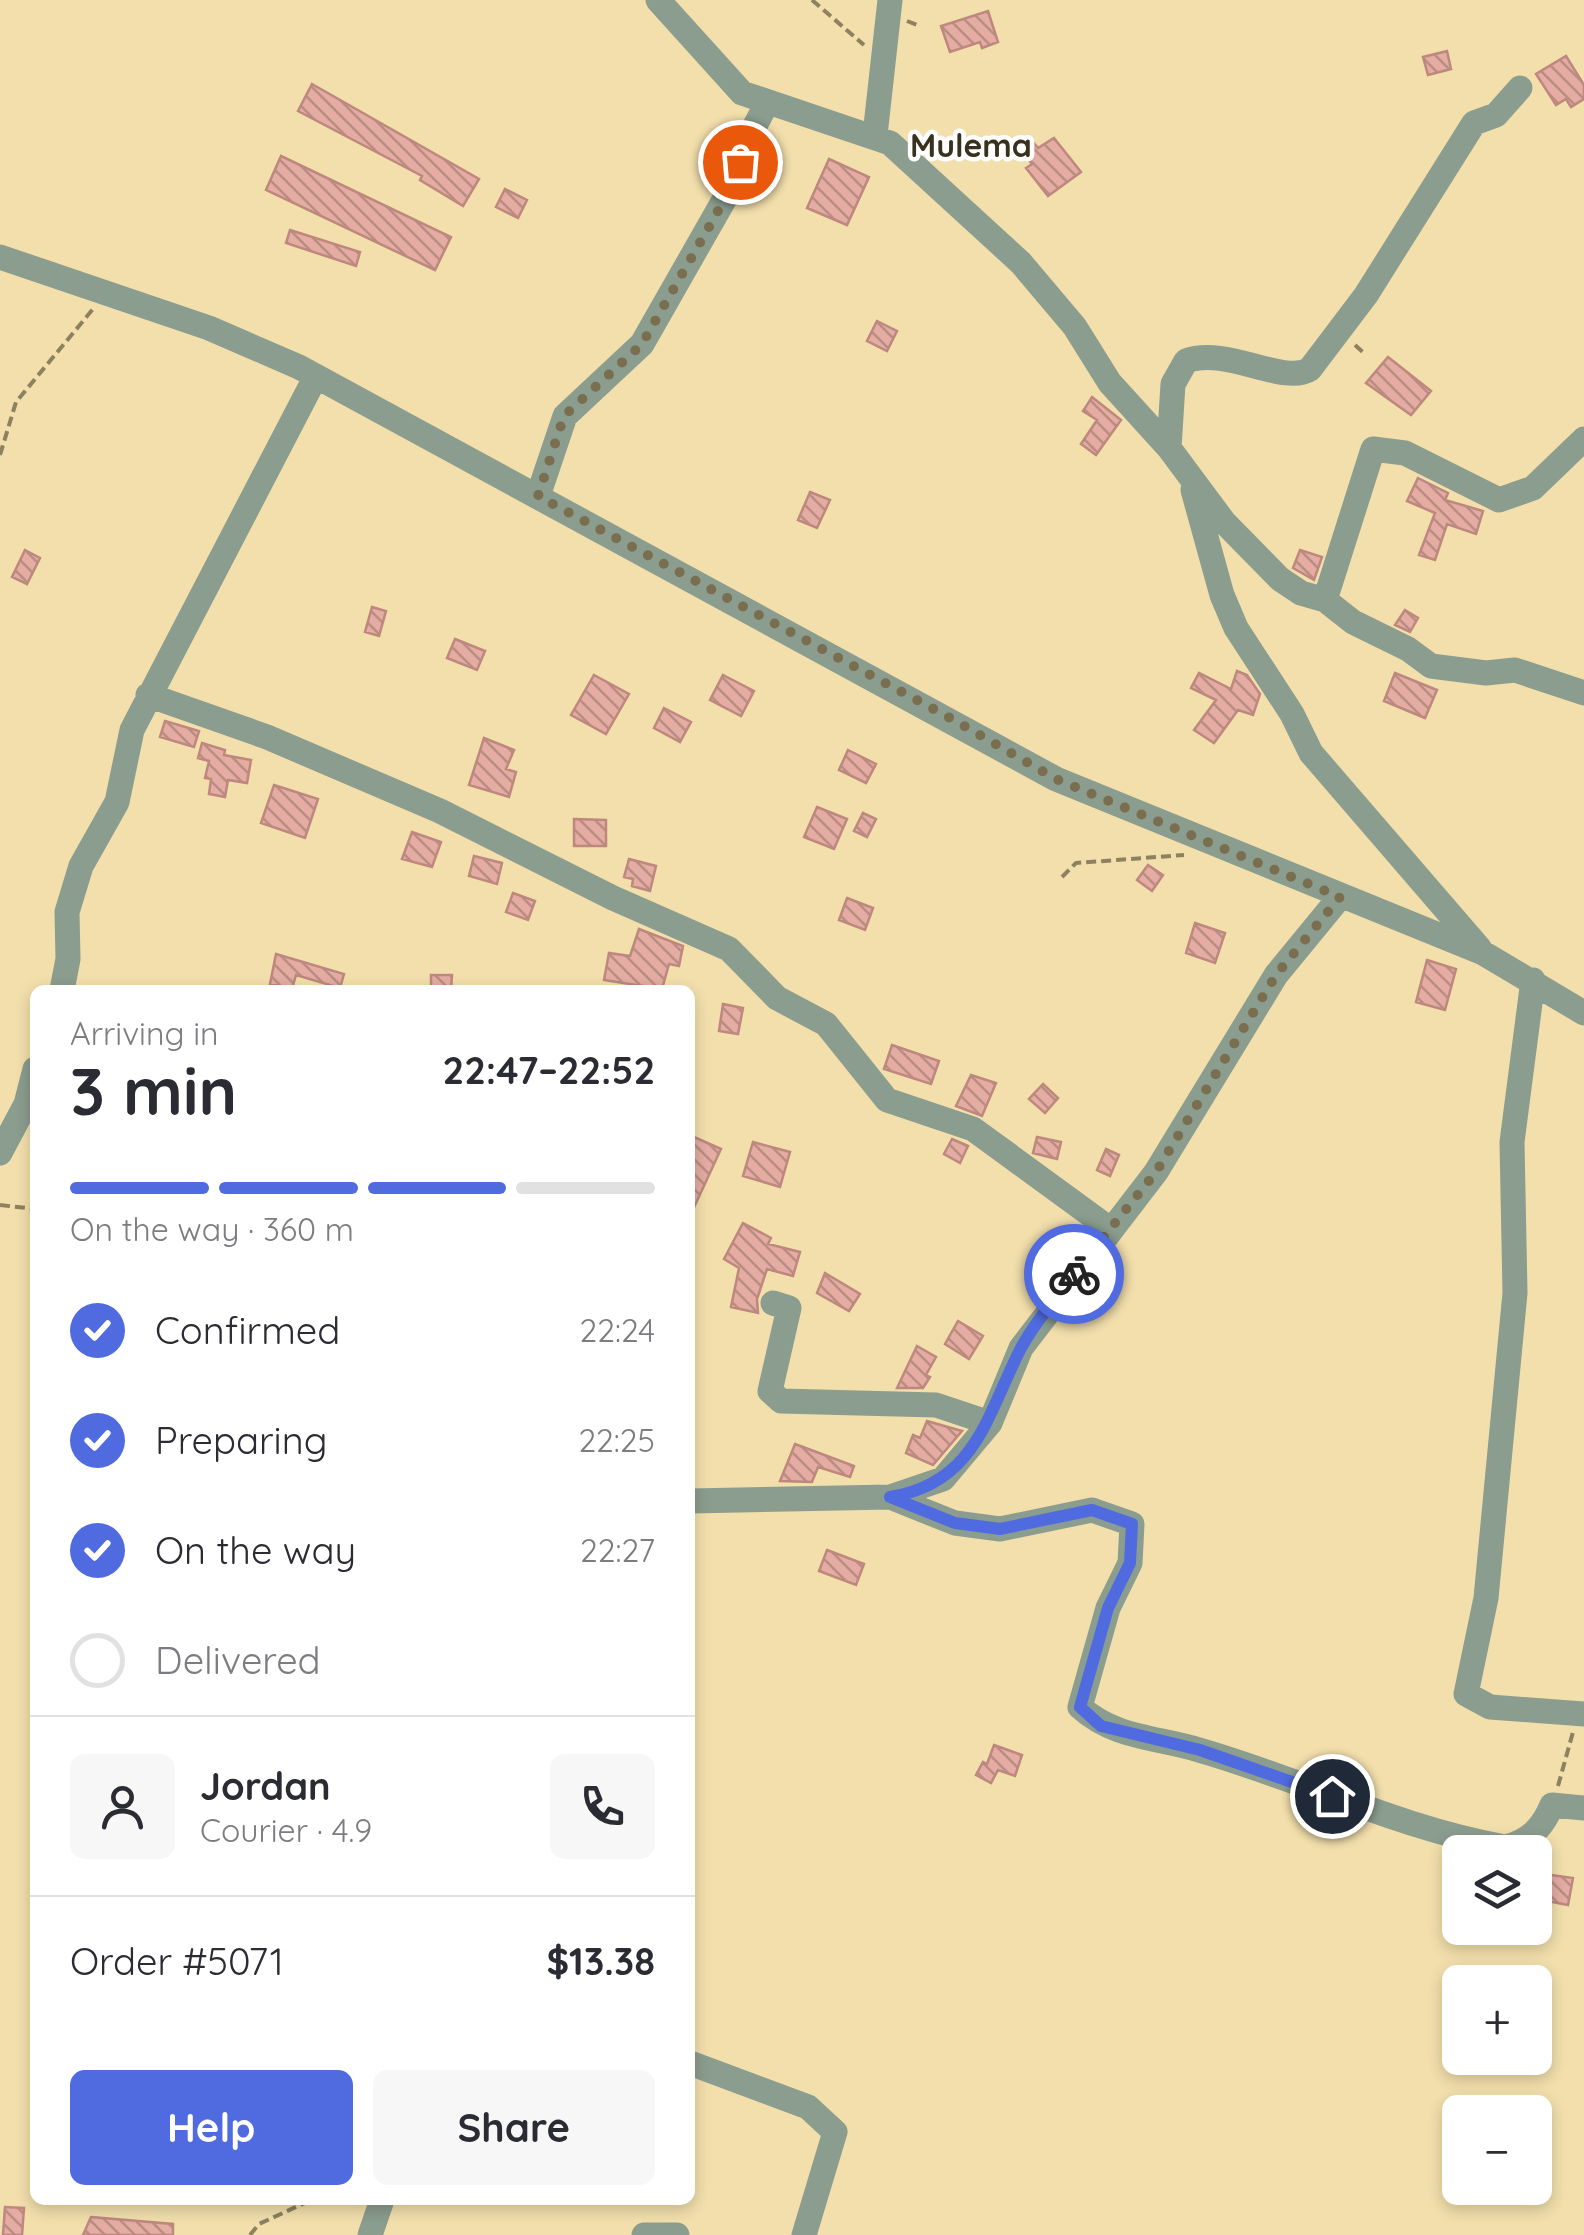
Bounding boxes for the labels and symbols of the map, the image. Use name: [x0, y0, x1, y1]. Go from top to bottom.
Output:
pin: [698, 120, 783, 205]
district label: Mulema: [910, 125, 1032, 165]
courier: [1024, 1224, 1124, 1324]
pin: [1290, 1754, 1375, 1839]

